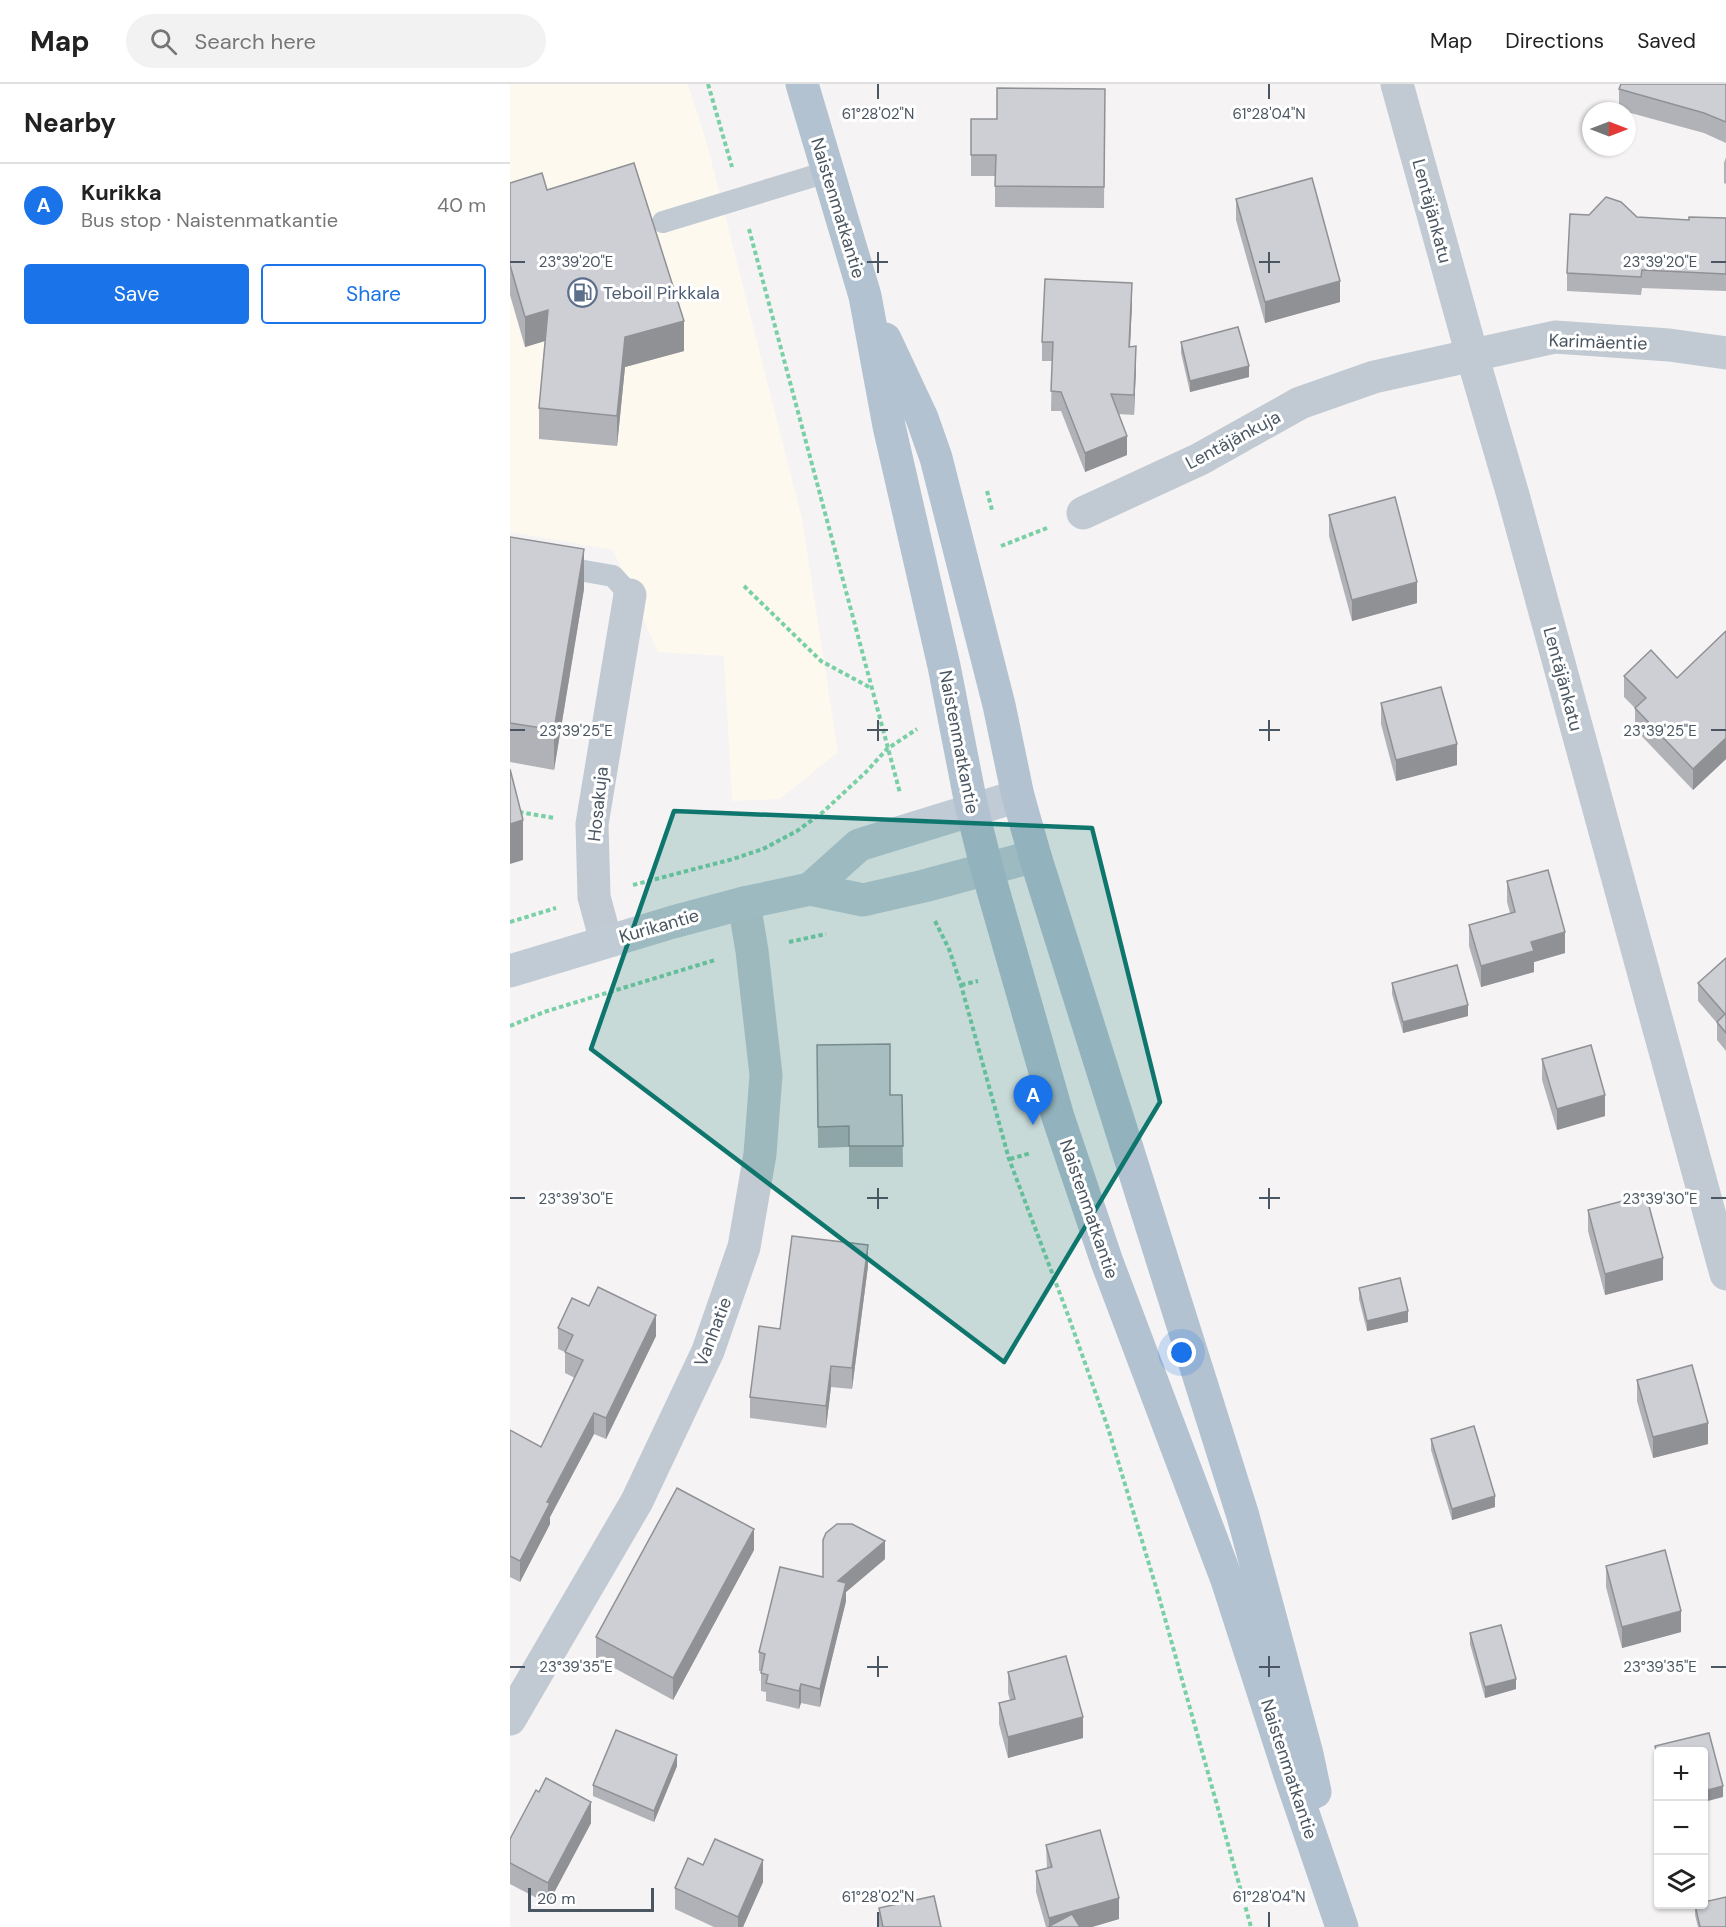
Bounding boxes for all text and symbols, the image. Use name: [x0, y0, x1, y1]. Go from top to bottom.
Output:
search box: [126, 14, 546, 68]
text: Map: [30, 23, 90, 60]
icon: search: [147, 25, 180, 58]
text: Search here: [195, 27, 316, 56]
text: Map: [1430, 27, 1472, 55]
text: Directions: [1505, 27, 1604, 55]
text: Saved: [1637, 27, 1696, 55]
north arrow: [1582, 102, 1636, 156]
text: 61°28'02"N: [842, 104, 914, 124]
text: 61°28'04"N: [1232, 104, 1306, 124]
text: Nearby: [24, 106, 116, 140]
street label: Naistenmatkantie: [805, 135, 871, 281]
street label: Lentäjänkatu: [1407, 156, 1457, 266]
text: Kurikka: [81, 178, 162, 207]
text: A: [36, 192, 51, 218]
text: 40 m: [437, 192, 486, 218]
text: Bus stop · Naistenmatkantie: [81, 207, 338, 233]
text: 23°39'20"E: [539, 252, 613, 272]
text: 23°39'20"E: [1623, 252, 1697, 272]
button: Save: [24, 264, 249, 324]
button: Share: [261, 264, 486, 324]
fuel station icon: Teboil Pirkkala: [566, 277, 598, 309]
place label: Teboil Pirkkala: [603, 281, 720, 305]
street label: Karimäentie: [1548, 328, 1648, 356]
street label: Lentäjänkuja: [1181, 405, 1285, 475]
street label: Lentäjänkatu: [1538, 624, 1588, 734]
street label: Naistenmatkantie: [933, 668, 985, 816]
text: 23°39'25"E: [539, 721, 613, 741]
text: 23°39'25"E: [1623, 721, 1697, 741]
street label: Hosakuja: [582, 765, 614, 843]
street label: Kurikantie: [616, 903, 702, 949]
pin: A: [1014, 1076, 1052, 1125]
street label: Naistenmatkantie: [1054, 1136, 1124, 1282]
text: 23°39'30"E: [539, 1189, 613, 1209]
text: 23°39'30"E: [1623, 1189, 1697, 1209]
street label: Vanhatie: [689, 1294, 737, 1370]
your location: [1167, 1338, 1196, 1367]
text: 23°39'35"E: [539, 1657, 613, 1677]
text: 23°39'35"E: [1623, 1657, 1697, 1677]
street label: Naistenmatkantie: [1255, 1696, 1323, 1842]
map controls: [1654, 1747, 1708, 1909]
button: +: [1654, 1747, 1708, 1801]
button: −: [1654, 1801, 1708, 1855]
button: layers: [1654, 1855, 1708, 1909]
scale bar: [528, 1885, 654, 1912]
text: 61°28'02"N: [842, 1887, 914, 1907]
text: 61°28'04"N: [1232, 1887, 1306, 1907]
text: 20 m: [537, 1888, 576, 1909]

